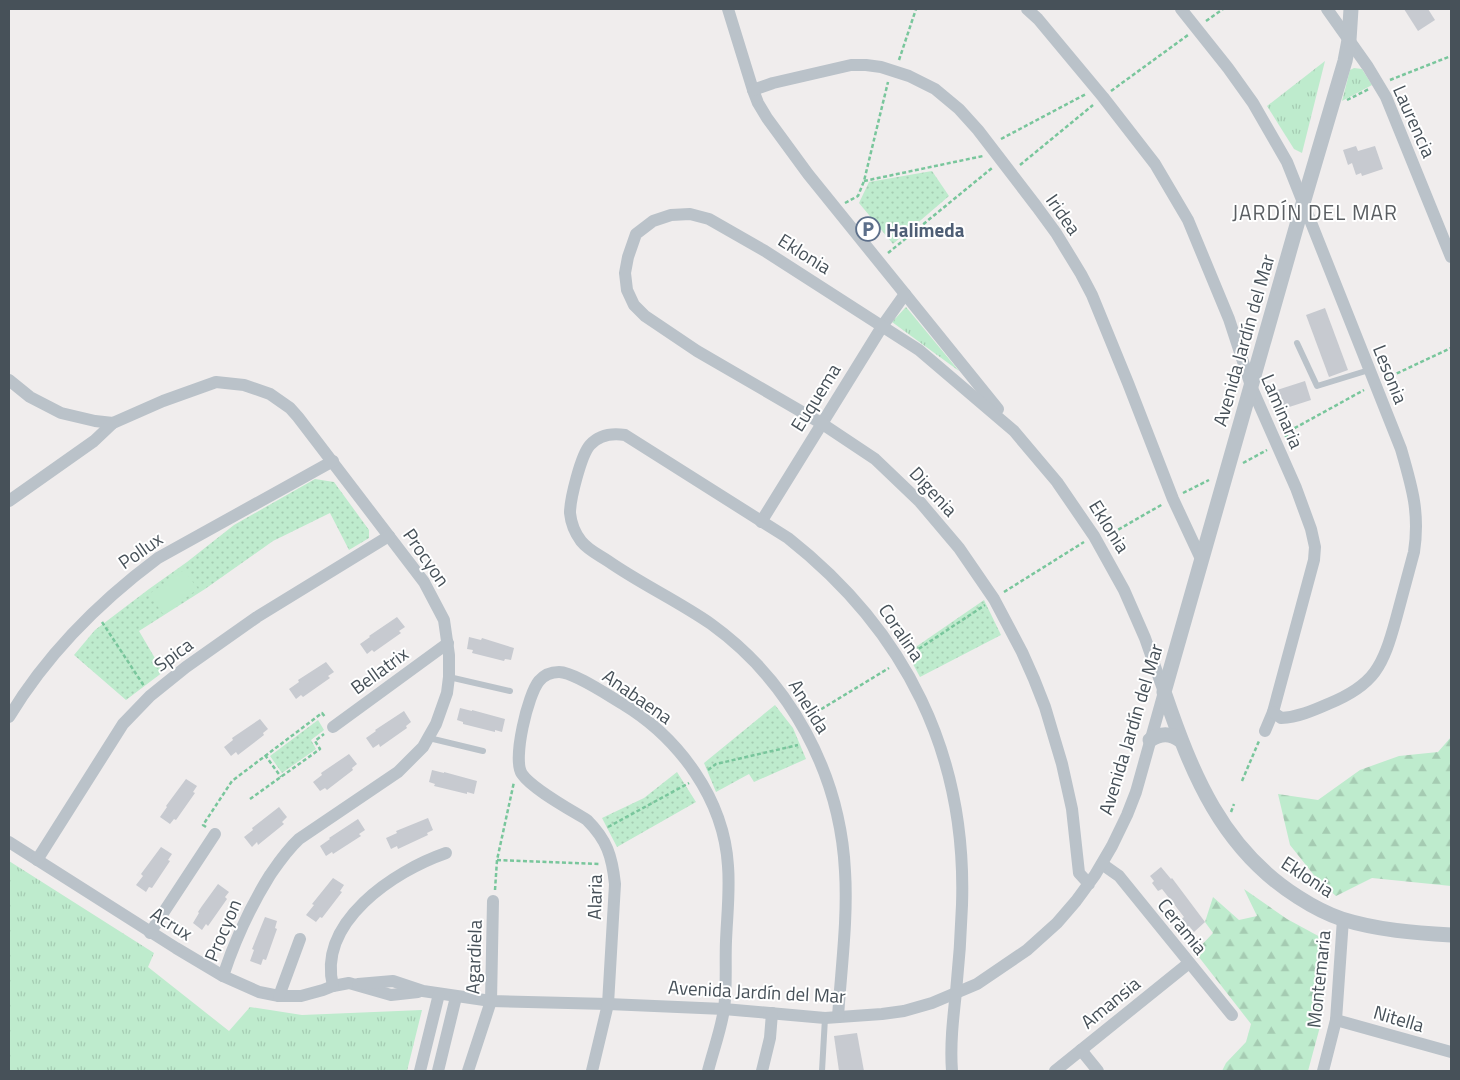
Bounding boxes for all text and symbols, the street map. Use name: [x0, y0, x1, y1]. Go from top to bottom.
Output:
street label: Laurencia: [1386, 80, 1444, 162]
street label: Iridea: [1039, 187, 1089, 241]
district label: JARDÍN DEL MAR: [1232, 196, 1398, 228]
place label: Halimeda: [886, 215, 965, 244]
parking icon: Halimeda: [855, 216, 881, 242]
street label: Eklonia: [773, 225, 838, 281]
street label: Avenida Jardín del Mar: [1205, 250, 1282, 429]
street label: Lesonia: [1366, 340, 1416, 408]
street label: Euquema: [783, 357, 848, 437]
street label: Laminaria: [1254, 369, 1312, 453]
street label: Digenia: [903, 459, 965, 523]
street label: Eklonia: [1082, 494, 1138, 559]
street label: Procyon: [396, 522, 458, 592]
street label: Pollux: [112, 524, 169, 576]
street label: Coralina: [872, 597, 932, 667]
street label: Spica: [147, 630, 199, 678]
street label: Bellatrix: [344, 639, 414, 701]
street label: Avenida Jardín del Mar: [1090, 639, 1170, 818]
street label: Anabaena: [597, 661, 679, 731]
street label: Anelida: [782, 673, 838, 739]
street label: Eklonia: [1276, 848, 1341, 904]
street label: Alaria: [579, 874, 609, 920]
street label: Ceramia: [1151, 891, 1215, 961]
street label: Procyon: [196, 894, 248, 966]
street label: Acrux: [145, 899, 199, 947]
street label: Agardiela: [457, 919, 489, 995]
street label: Montemaria: [1298, 928, 1338, 1029]
street label: Amansia: [1074, 969, 1146, 1035]
street label: Avenida Jardín del Mar: [667, 972, 847, 1010]
street label: Nitella: [1370, 997, 1428, 1039]

